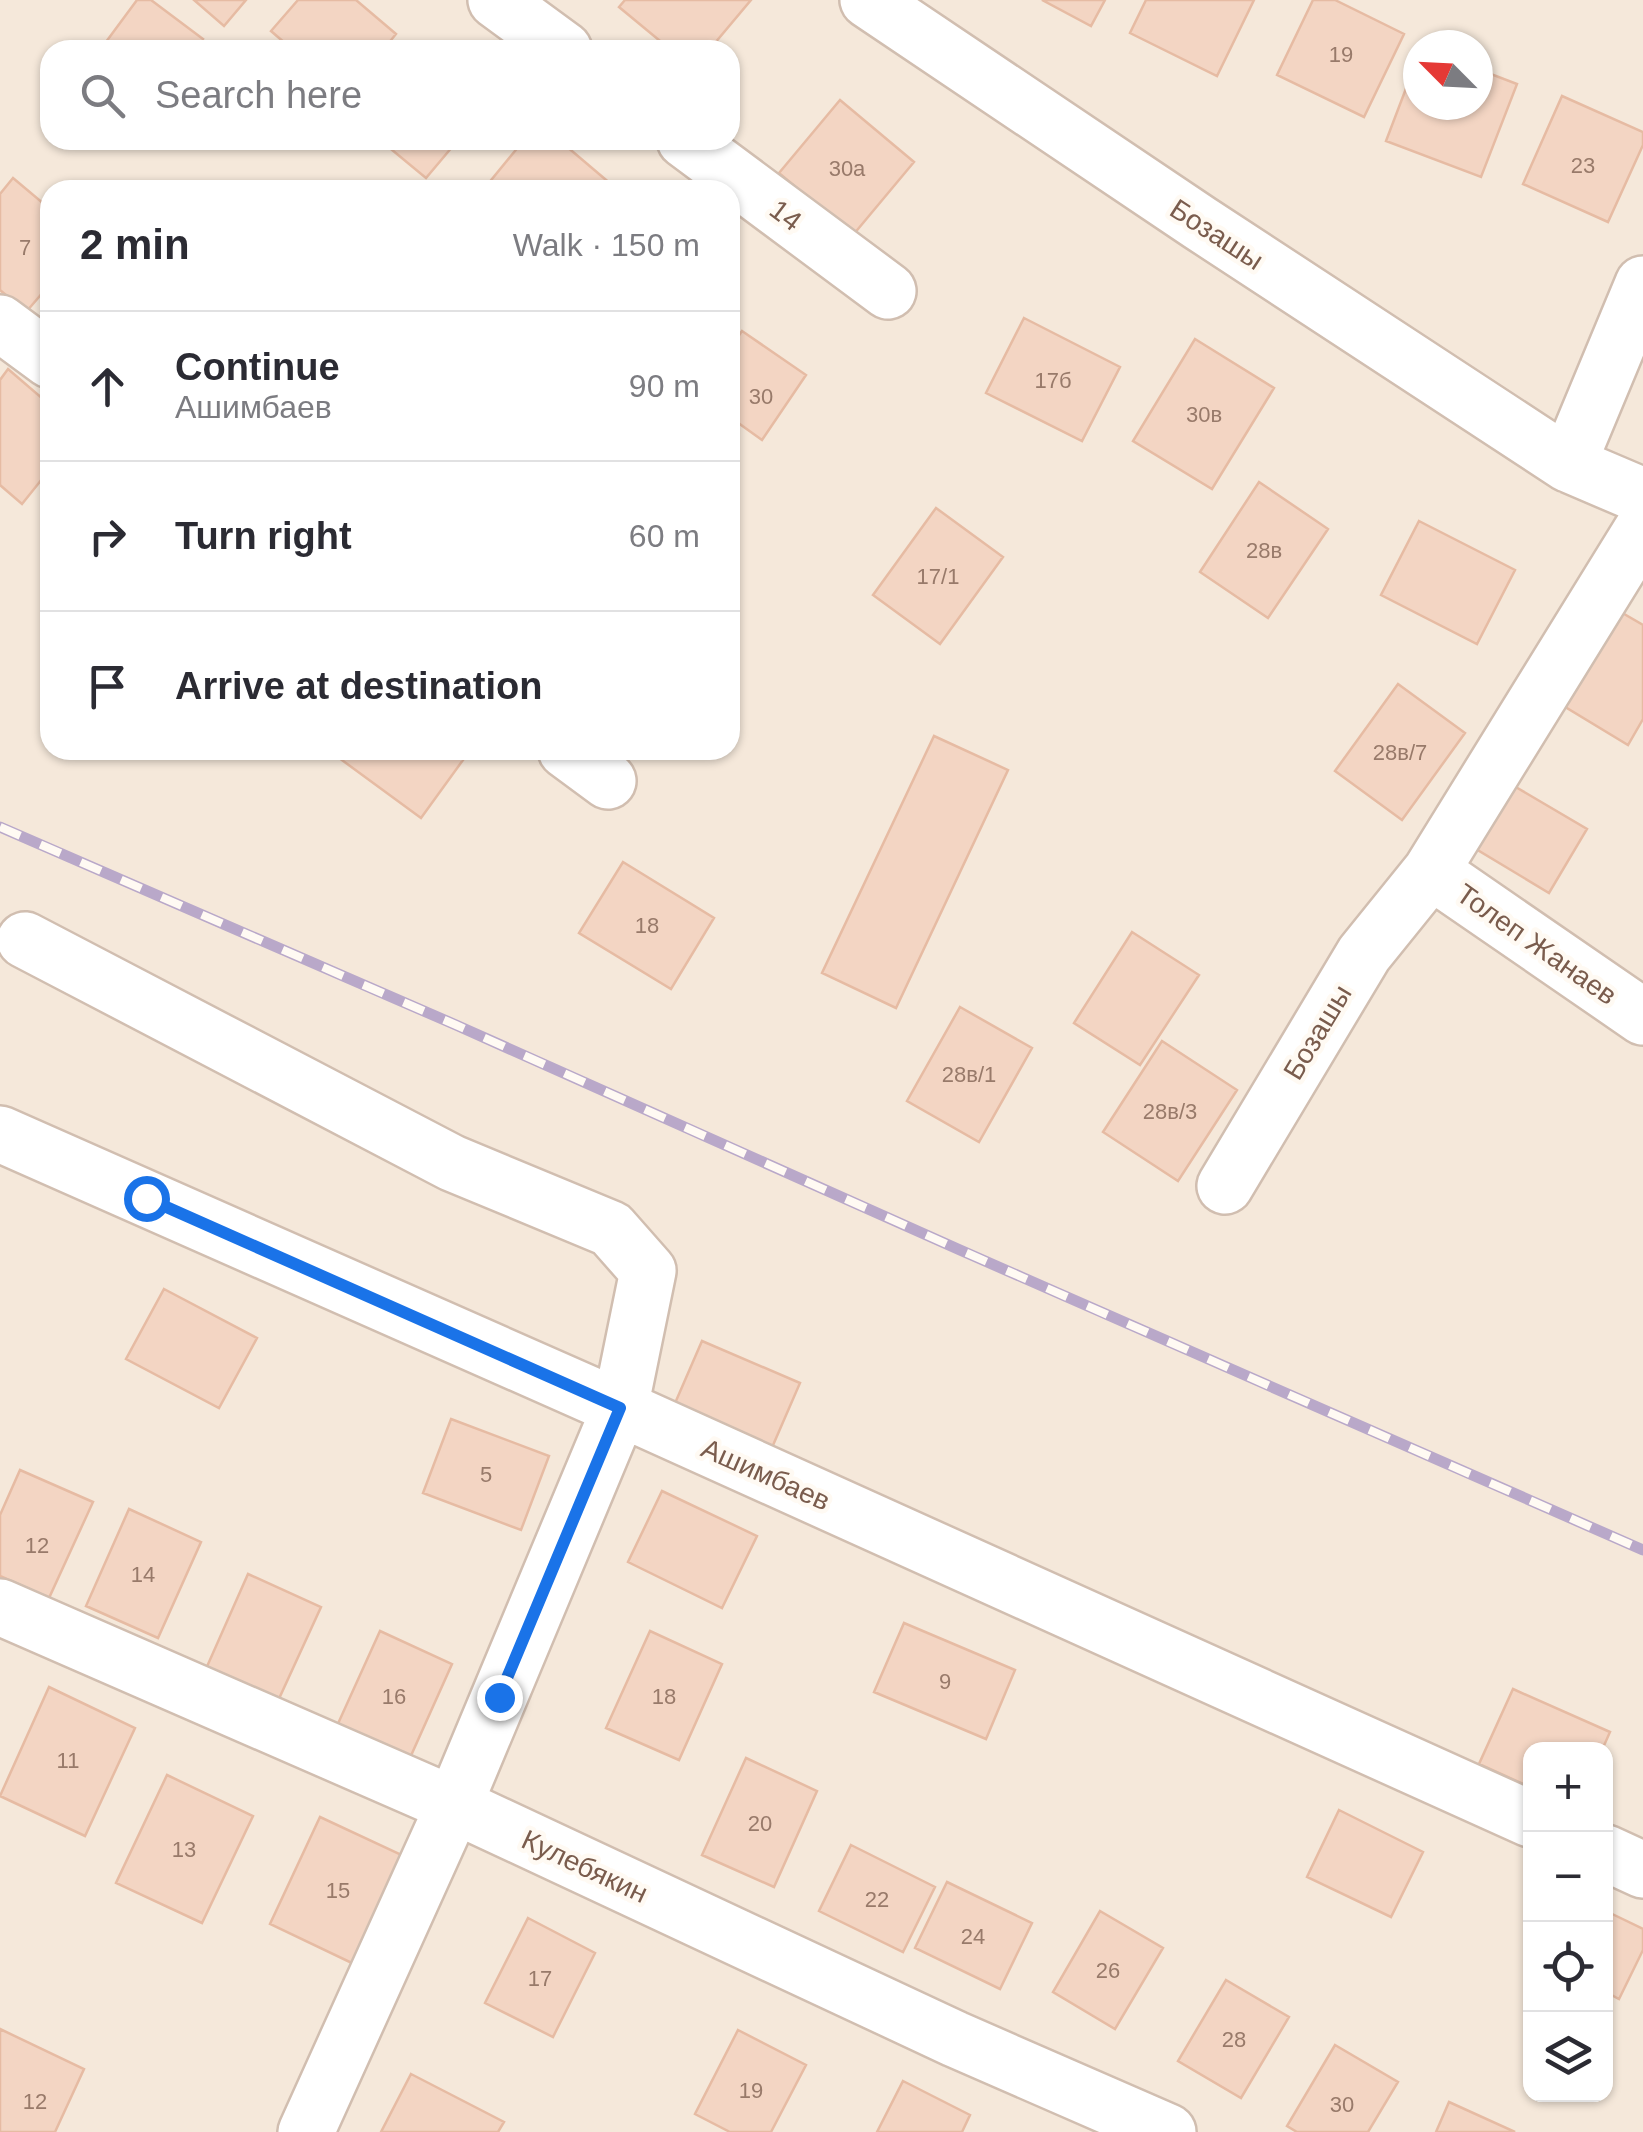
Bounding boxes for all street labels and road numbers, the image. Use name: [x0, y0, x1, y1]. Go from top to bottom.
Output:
street label: Бозашы: [1164, 193, 1269, 276]
street label: 14: [764, 194, 807, 237]
street label: Толеп Жанаев: [1451, 878, 1623, 1011]
street label: Бозашы: [1277, 979, 1358, 1085]
street label: Ашимбаев: [697, 1432, 835, 1517]
street label: Кулебякин: [517, 1824, 653, 1909]

